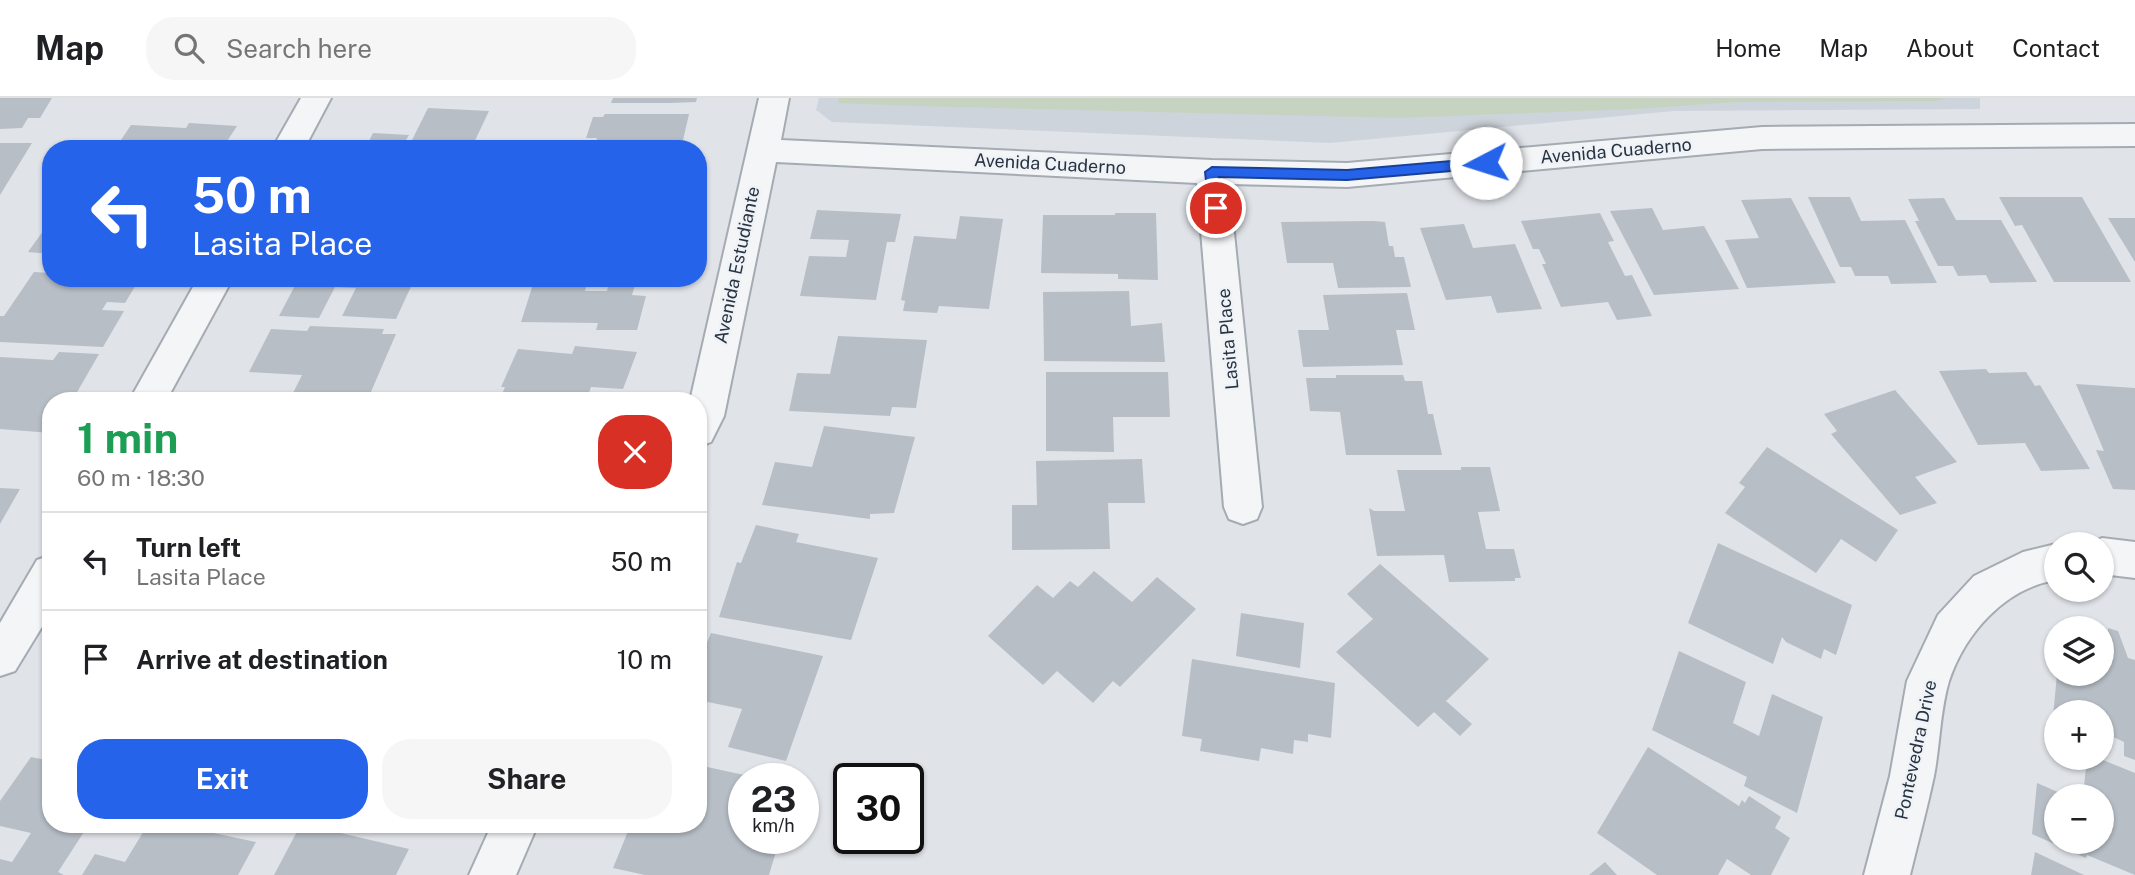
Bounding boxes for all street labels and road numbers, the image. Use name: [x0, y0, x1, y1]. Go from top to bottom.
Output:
street label: Avenida Cuaderno: [1539, 133, 1693, 168]
street label: Avenida Cuaderno: [974, 149, 1126, 178]
street label: Avenida Estudiante: [710, 184, 763, 345]
street label: Lasita Place: [1213, 288, 1242, 391]
street label: Pontevedra Drive: [1890, 678, 1941, 822]

